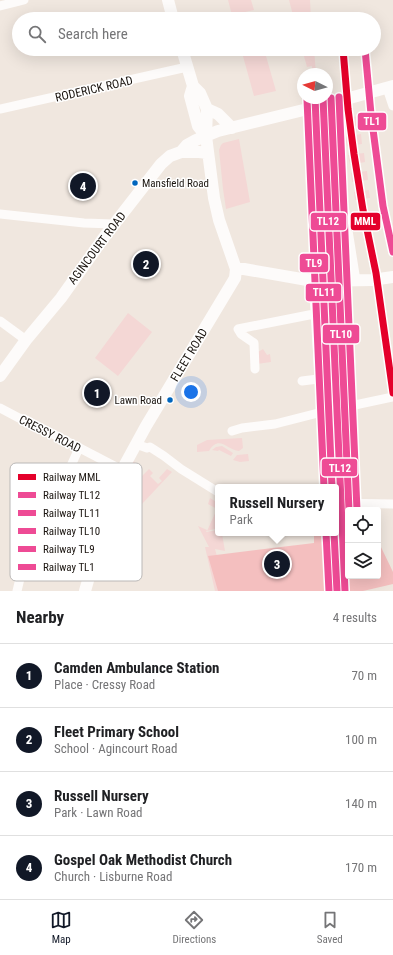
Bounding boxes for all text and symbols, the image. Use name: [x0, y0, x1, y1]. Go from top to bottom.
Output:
search box: [12, 12, 381, 56]
icon: search: [26, 23, 48, 45]
text: Search here: [58, 25, 128, 43]
north arrow: [297, 68, 333, 104]
street label: RODERICK ROAD: [54, 73, 134, 105]
line badge: TL1: [357, 112, 387, 131]
text: TL1: [364, 115, 380, 128]
pin: 4: [70, 171, 96, 201]
place label: Mansfield Road: [142, 177, 209, 190]
marker: Mansfield Road: [130, 178, 140, 188]
street label: AGINCOURT ROAD: [65, 209, 129, 287]
line badge: TL12: [310, 212, 347, 231]
line badge: MML: [350, 212, 381, 231]
text: TL12: [317, 215, 340, 228]
text: MML: [354, 215, 376, 228]
pin: 2: [133, 249, 159, 279]
line badge: TL9: [299, 253, 329, 273]
text: TL9: [306, 257, 322, 270]
line badge: TL11: [305, 283, 342, 302]
text: TL11: [313, 286, 335, 299]
line badge: TL10: [322, 324, 360, 344]
street label: FLEET ROAD: [168, 326, 210, 384]
text: TL10: [330, 328, 353, 341]
pin: 1: [84, 378, 110, 408]
your location: [181, 382, 201, 402]
place label: Lawn Road: [114, 394, 162, 407]
marker: Lawn Road: [165, 395, 175, 405]
street label: CRESSY ROAD: [17, 412, 84, 456]
line badge: TL12: [321, 458, 358, 477]
text: TL12: [329, 462, 352, 475]
legend: [10, 463, 142, 581]
text: Railway MML: [43, 471, 100, 484]
popup: [215, 484, 339, 536]
text: Railway TL12: [43, 489, 100, 502]
text: Russell Nursery: [230, 494, 324, 512]
text: Railway TL11: [43, 507, 100, 520]
map controls: [345, 507, 381, 579]
button: locate: [345, 507, 381, 543]
text: Park: [230, 512, 253, 527]
text: Railway TL10: [43, 525, 100, 538]
text: Railway TL9: [43, 543, 95, 556]
button: layers: [345, 543, 381, 579]
pin: 3: [264, 549, 290, 579]
text: Railway TL1: [43, 561, 95, 574]
text: Nearby: [16, 607, 64, 627]
text: 4 results: [333, 610, 377, 625]
text: Camden Ambulance Station: [54, 659, 219, 677]
text: 1: [26, 668, 32, 683]
text: 70 m: [351, 668, 377, 683]
text: Place · Cressy Road: [54, 677, 155, 692]
text: Fleet Primary School: [54, 723, 179, 741]
text: 2: [26, 732, 32, 747]
text: 100 m: [345, 732, 377, 747]
text: School · Agincourt Road: [54, 741, 177, 756]
text: Russell Nursery: [54, 787, 149, 805]
text: 3: [26, 796, 32, 811]
text: 140 m: [345, 796, 377, 811]
text: Park · Lawn Road: [54, 805, 143, 820]
text: Gospel Oak Methodist Church: [54, 851, 232, 869]
text: 4: [26, 860, 32, 875]
text: 170 m: [345, 860, 377, 875]
text: Church · Lisburne Road: [54, 869, 172, 884]
tab: Map: [50, 909, 72, 946]
tab: Directions: [172, 909, 216, 946]
tab: Saved: [317, 909, 343, 946]

